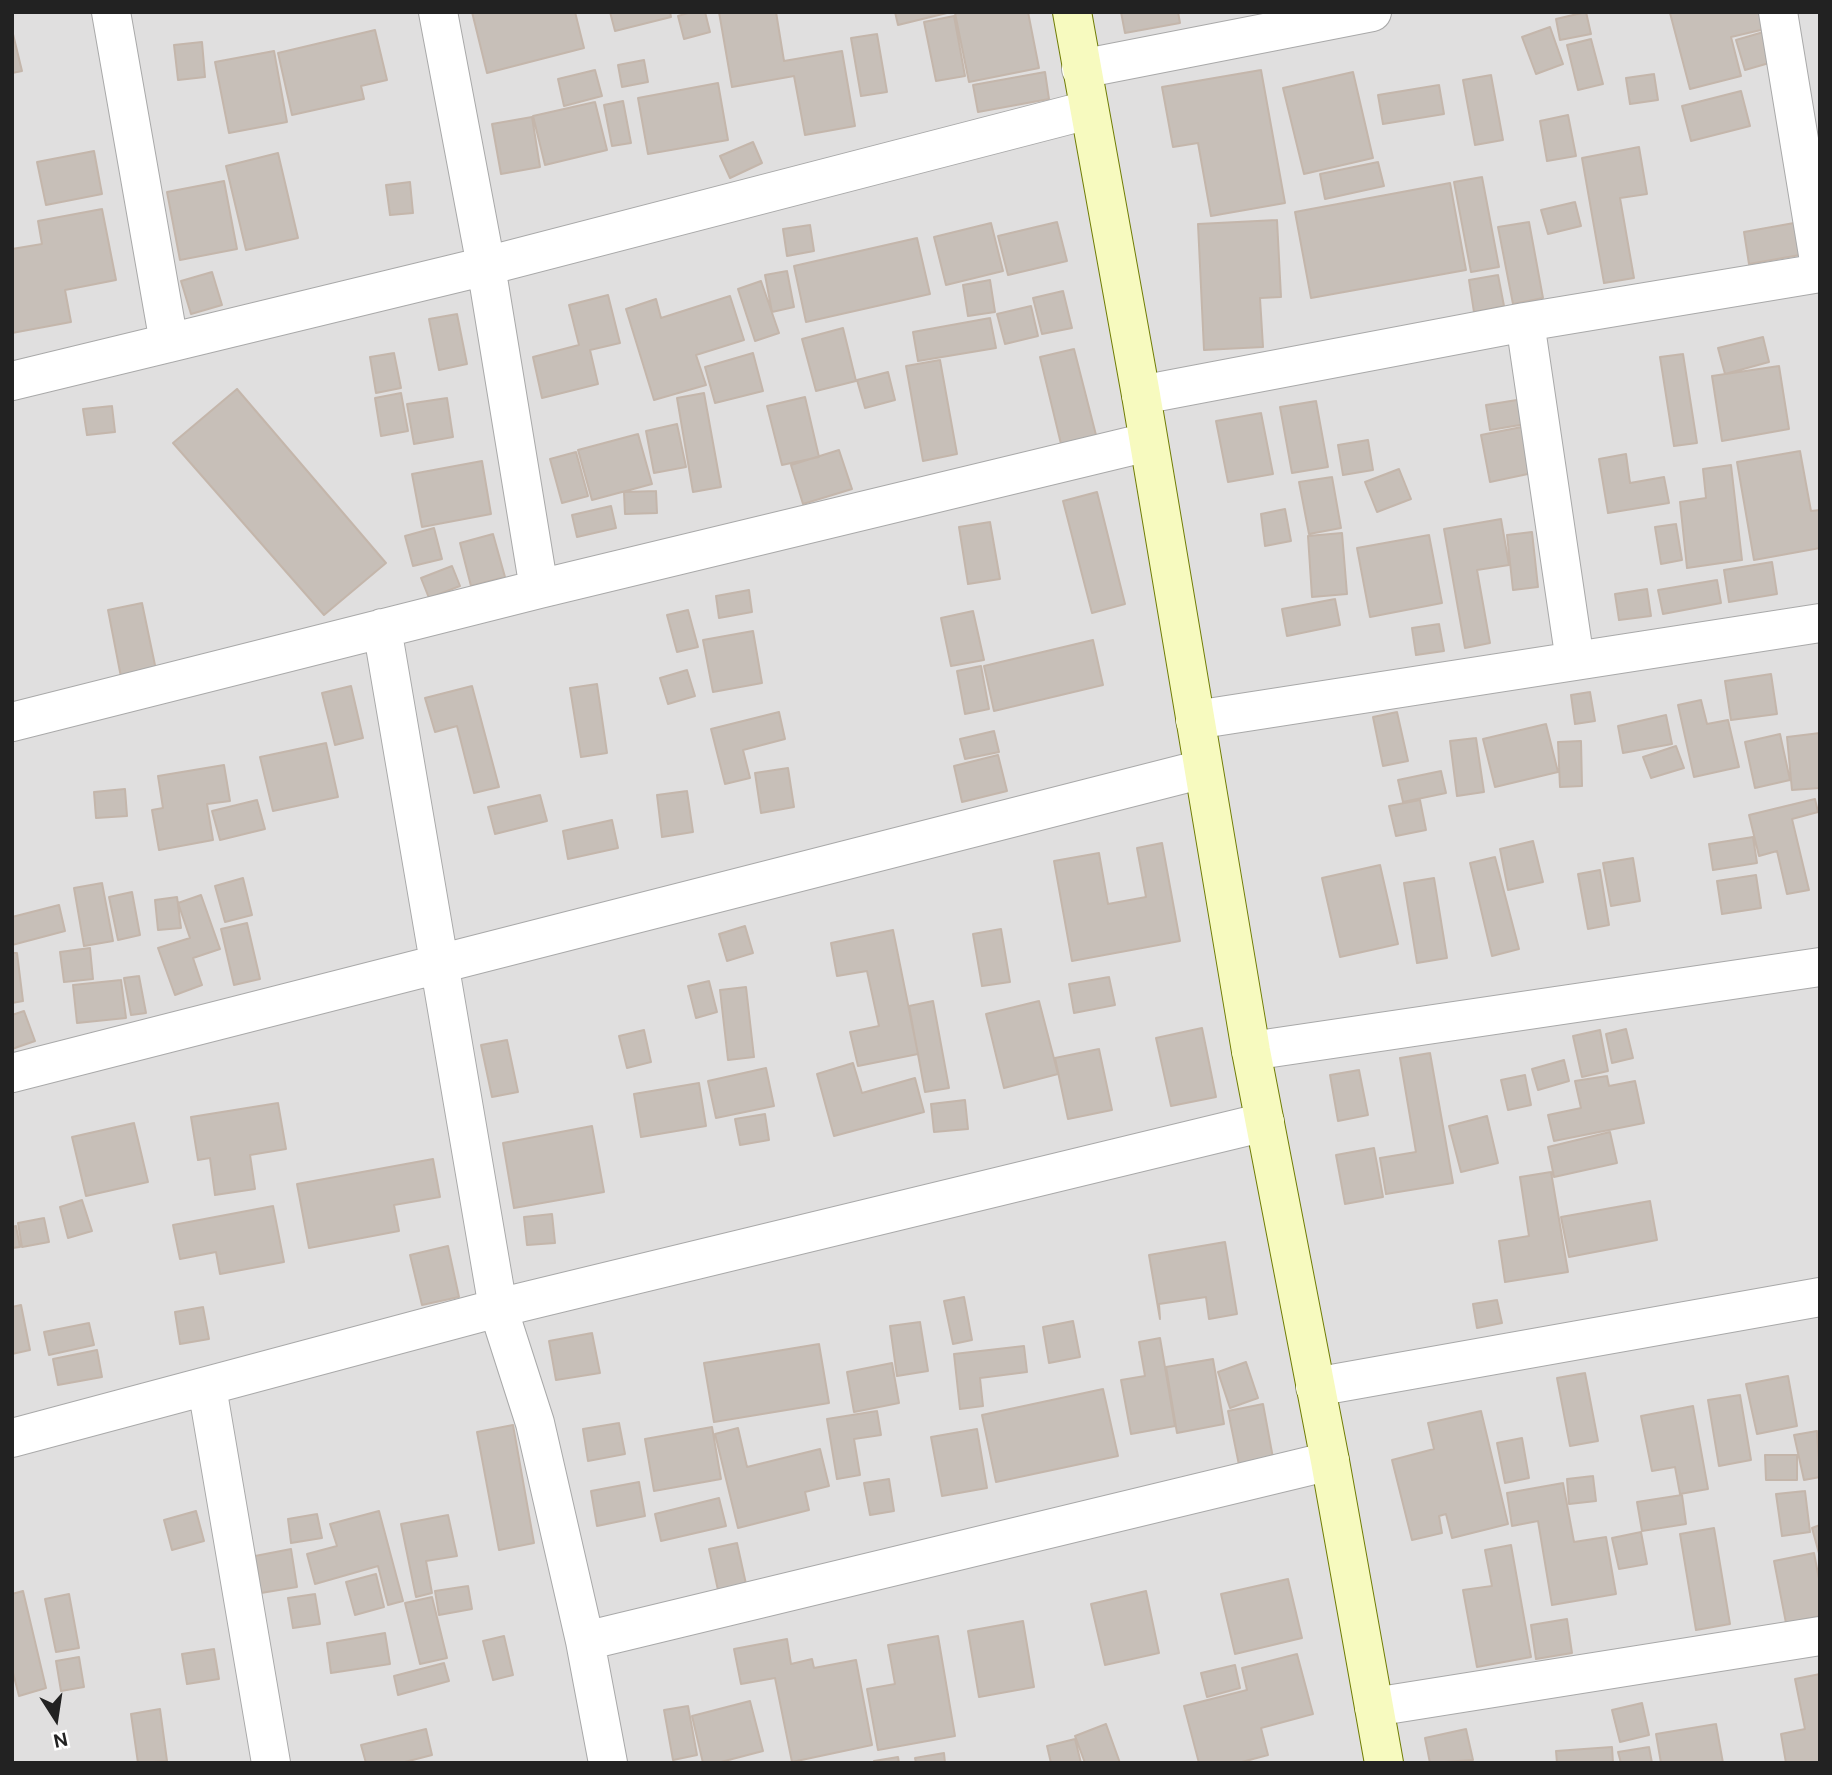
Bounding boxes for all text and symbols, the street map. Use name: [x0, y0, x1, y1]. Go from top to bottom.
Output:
north arrow: [21, 1684, 91, 1754]
text: N: [51, 1726, 70, 1754]

